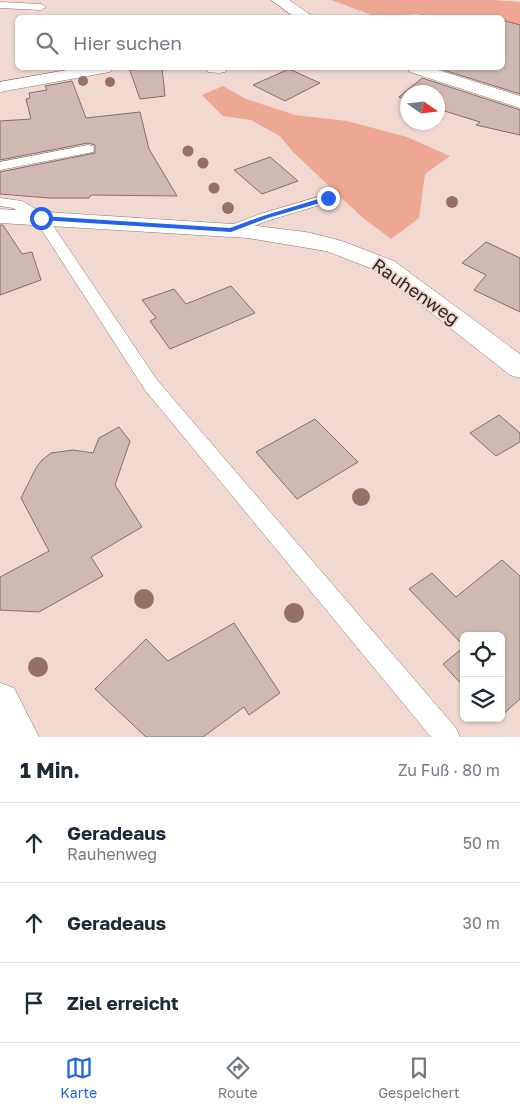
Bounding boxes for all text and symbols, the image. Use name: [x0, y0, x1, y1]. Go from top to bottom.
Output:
search box: [15, 15, 505, 70]
icon: search: [33, 29, 61, 57]
text: Hier suchen: [73, 31, 182, 54]
north arrow: [400, 85, 445, 130]
route end: [317, 187, 340, 210]
route start: [30, 207, 53, 230]
street label: Rauhenweg: [368, 253, 464, 329]
map controls: [460, 632, 505, 722]
button: locate: [460, 632, 505, 677]
button: layers: [460, 677, 505, 722]
text: 1 Min.: [20, 757, 80, 783]
text: Zu Fuß · 80 m: [398, 760, 500, 780]
text: Geradeaus: [67, 821, 166, 844]
icon: ahead: [20, 829, 48, 857]
text: 50 m: [463, 833, 500, 853]
text: Rauhenweg: [67, 844, 157, 864]
icon: ahead: [20, 909, 48, 937]
text: Geradeaus: [67, 911, 166, 934]
text: 30 m: [463, 913, 500, 933]
icon: arrive: [20, 989, 48, 1017]
text: Ziel erreicht: [67, 991, 179, 1014]
tab: Karte: [60, 1054, 97, 1101]
tab: Route: [218, 1054, 258, 1101]
tab: Gespeichert: [378, 1054, 460, 1101]

